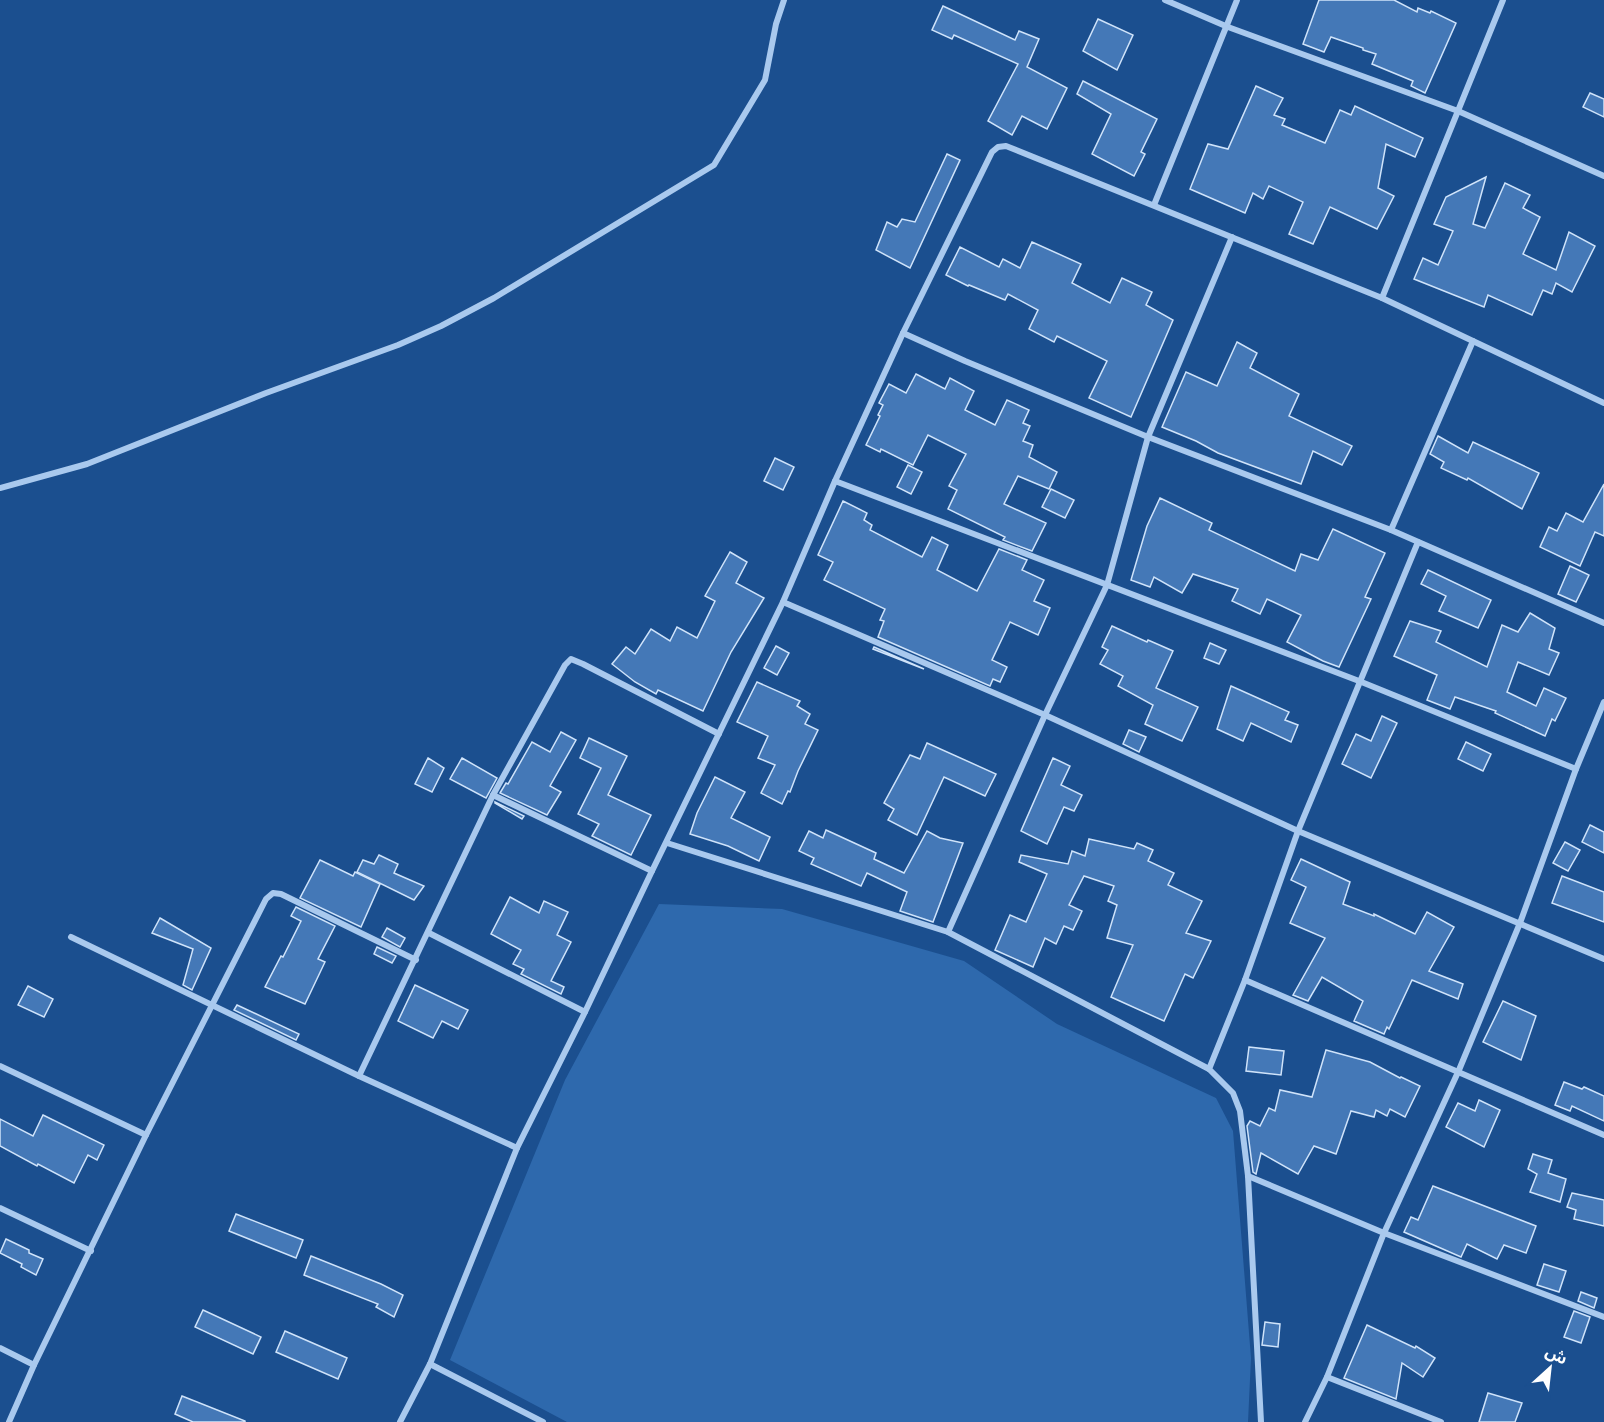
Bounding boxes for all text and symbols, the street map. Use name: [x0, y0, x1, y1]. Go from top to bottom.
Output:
north arrow: [1520, 1338, 1580, 1398]
text: ش: [1543, 1341, 1571, 1369]

